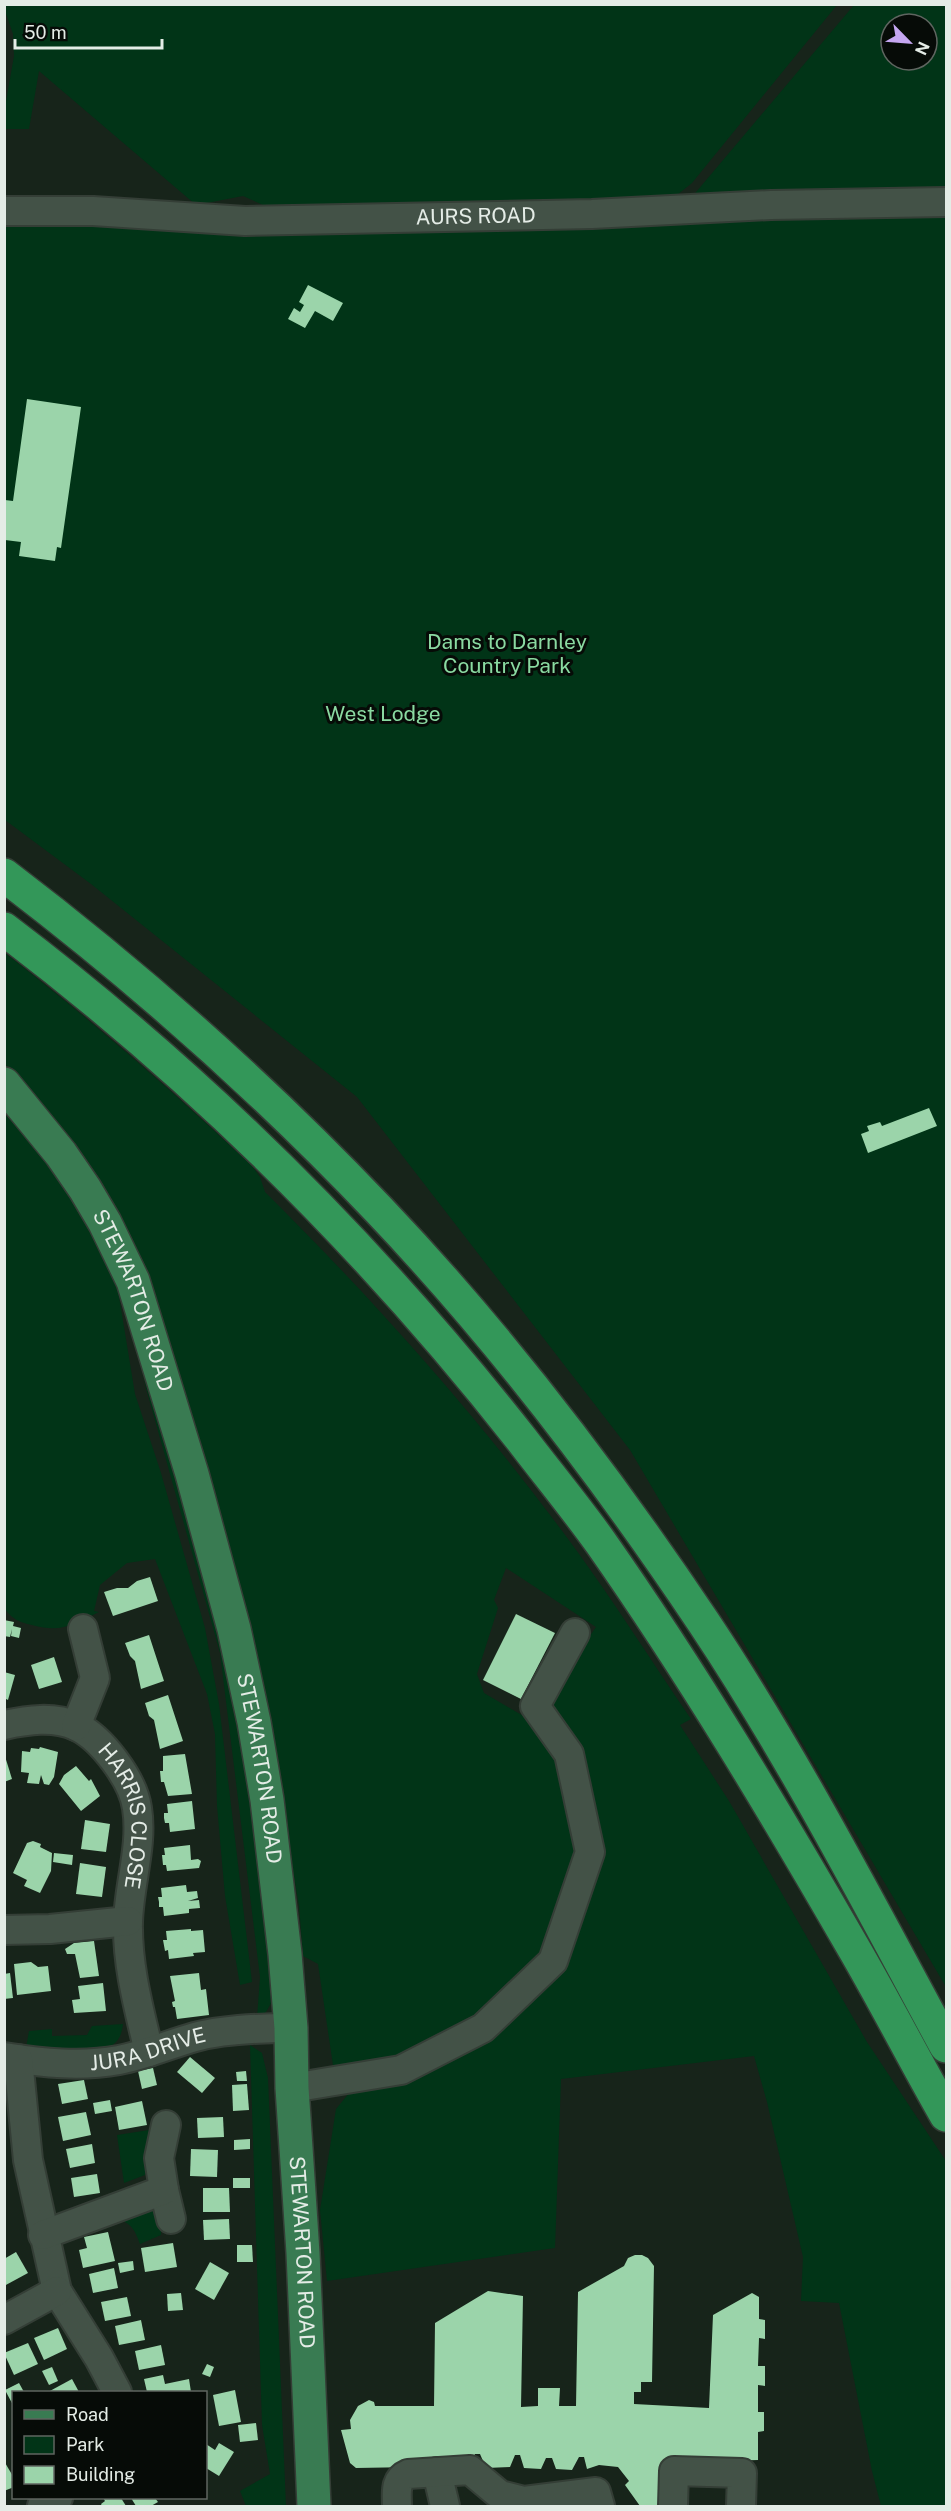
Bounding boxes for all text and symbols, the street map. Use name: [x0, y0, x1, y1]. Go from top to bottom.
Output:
scale bar: [15, 12, 162, 50]
north arrow: [879, 12, 939, 72]
text: 50 m: [24, 22, 67, 43]
text: N: [911, 38, 933, 58]
street label: AURS ROAD: [415, 202, 536, 230]
park label: Dams to Darnley Country Park: [427, 629, 587, 678]
park label: West Lodge: [325, 701, 441, 726]
street label: STEWARTON ROAD: [88, 1205, 179, 1394]
street label: STEWARTON ROAD: [232, 1671, 287, 1865]
street label: HARRIS CLOSE: [93, 1737, 151, 1891]
street label: JURA DRIVE: [89, 2022, 208, 2075]
street label: STEWARTON ROAD: [285, 2155, 320, 2349]
legend: [12, 2391, 207, 2499]
text: Road: [66, 2404, 109, 2425]
text: Park: [66, 2434, 104, 2455]
text: Building: [66, 2464, 135, 2485]

